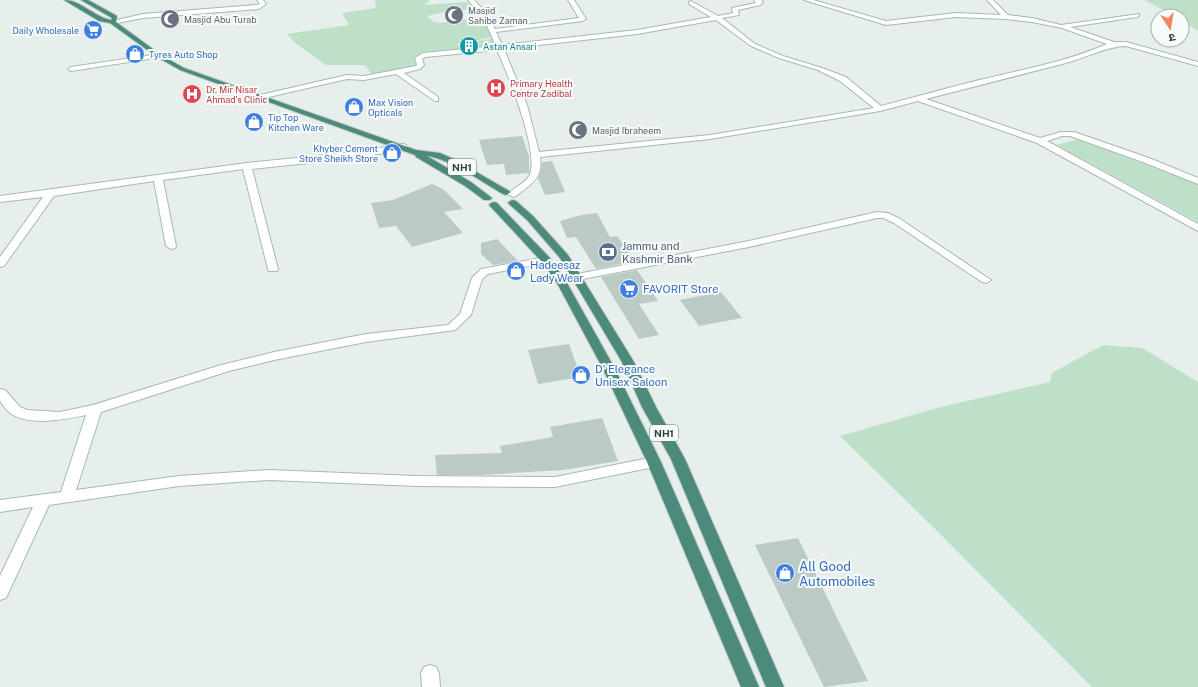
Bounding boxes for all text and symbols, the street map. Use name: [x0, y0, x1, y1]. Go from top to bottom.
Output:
mosque icon: Masjid Sahibe Zaman: [443, 4, 465, 26]
place label: Masjid Sahibe Zaman: [468, 5, 528, 26]
mosque icon: Masjid Abu Turab: [159, 8, 181, 30]
north arrow: [1150, 8, 1190, 48]
place label: Masjid Abu Turab: [184, 14, 257, 25]
supermarket icon: Daily Wholesale: [82, 19, 104, 41]
place label: Daily Wholesale: [13, 25, 79, 36]
text: उ: [1167, 31, 1176, 44]
building icon: Astan Ansari: [458, 35, 480, 57]
place label: Astan Ansari: [483, 41, 536, 52]
shop icon: Tyres Auto Shop: [124, 43, 146, 65]
place label: Tyres Auto Shop: [149, 49, 218, 60]
hospital icon: Primary Health Centre Zadibal: [485, 77, 507, 99]
place label: Primary Health Centre Zadibal: [510, 78, 573, 99]
hospital icon: Dr. Mir Nisar Ahmad's Clinic: [181, 83, 203, 105]
place label: Dr. Mir Nisar Ahmad's Clinic: [206, 84, 267, 105]
shop icon: Max Vision Opticals: [343, 96, 365, 118]
place label: Max Vision Opticals: [368, 97, 413, 118]
shop icon: Tip Top Kitchen Ware: [243, 111, 265, 133]
place label: Tip Top Kitchen Ware: [268, 112, 324, 133]
mosque icon: Masjid Ibraheem: [567, 119, 589, 141]
place label: Masjid Ibraheem: [592, 125, 661, 136]
shop icon: Khyber Cement Store Sheikh Store: [381, 142, 403, 164]
place label: Khyber Cement Store Sheikh Store: [299, 143, 378, 164]
road number: NH1: [448, 159, 476, 175]
place label: Jammu and Kashmir Bank: [622, 240, 693, 265]
bank icon: Jammu and Kashmir Bank: [597, 241, 619, 263]
place label: Hadeesaz Lady Wear: [530, 259, 584, 284]
shop icon: Hadeesaz Lady Wear: [505, 260, 527, 282]
supermarket icon: FAVORIT Store: [618, 278, 640, 300]
place label: FAVORIT Store: [643, 283, 718, 295]
place label: D' Elegance Unisex Saloon: [595, 363, 667, 388]
shop icon: D' Elegance Unisex Saloon: [570, 364, 592, 386]
road number: NH1: [650, 425, 678, 441]
place label: All Good Automobiles: [799, 559, 875, 589]
shop icon: All Good Automobiles: [774, 562, 796, 584]

